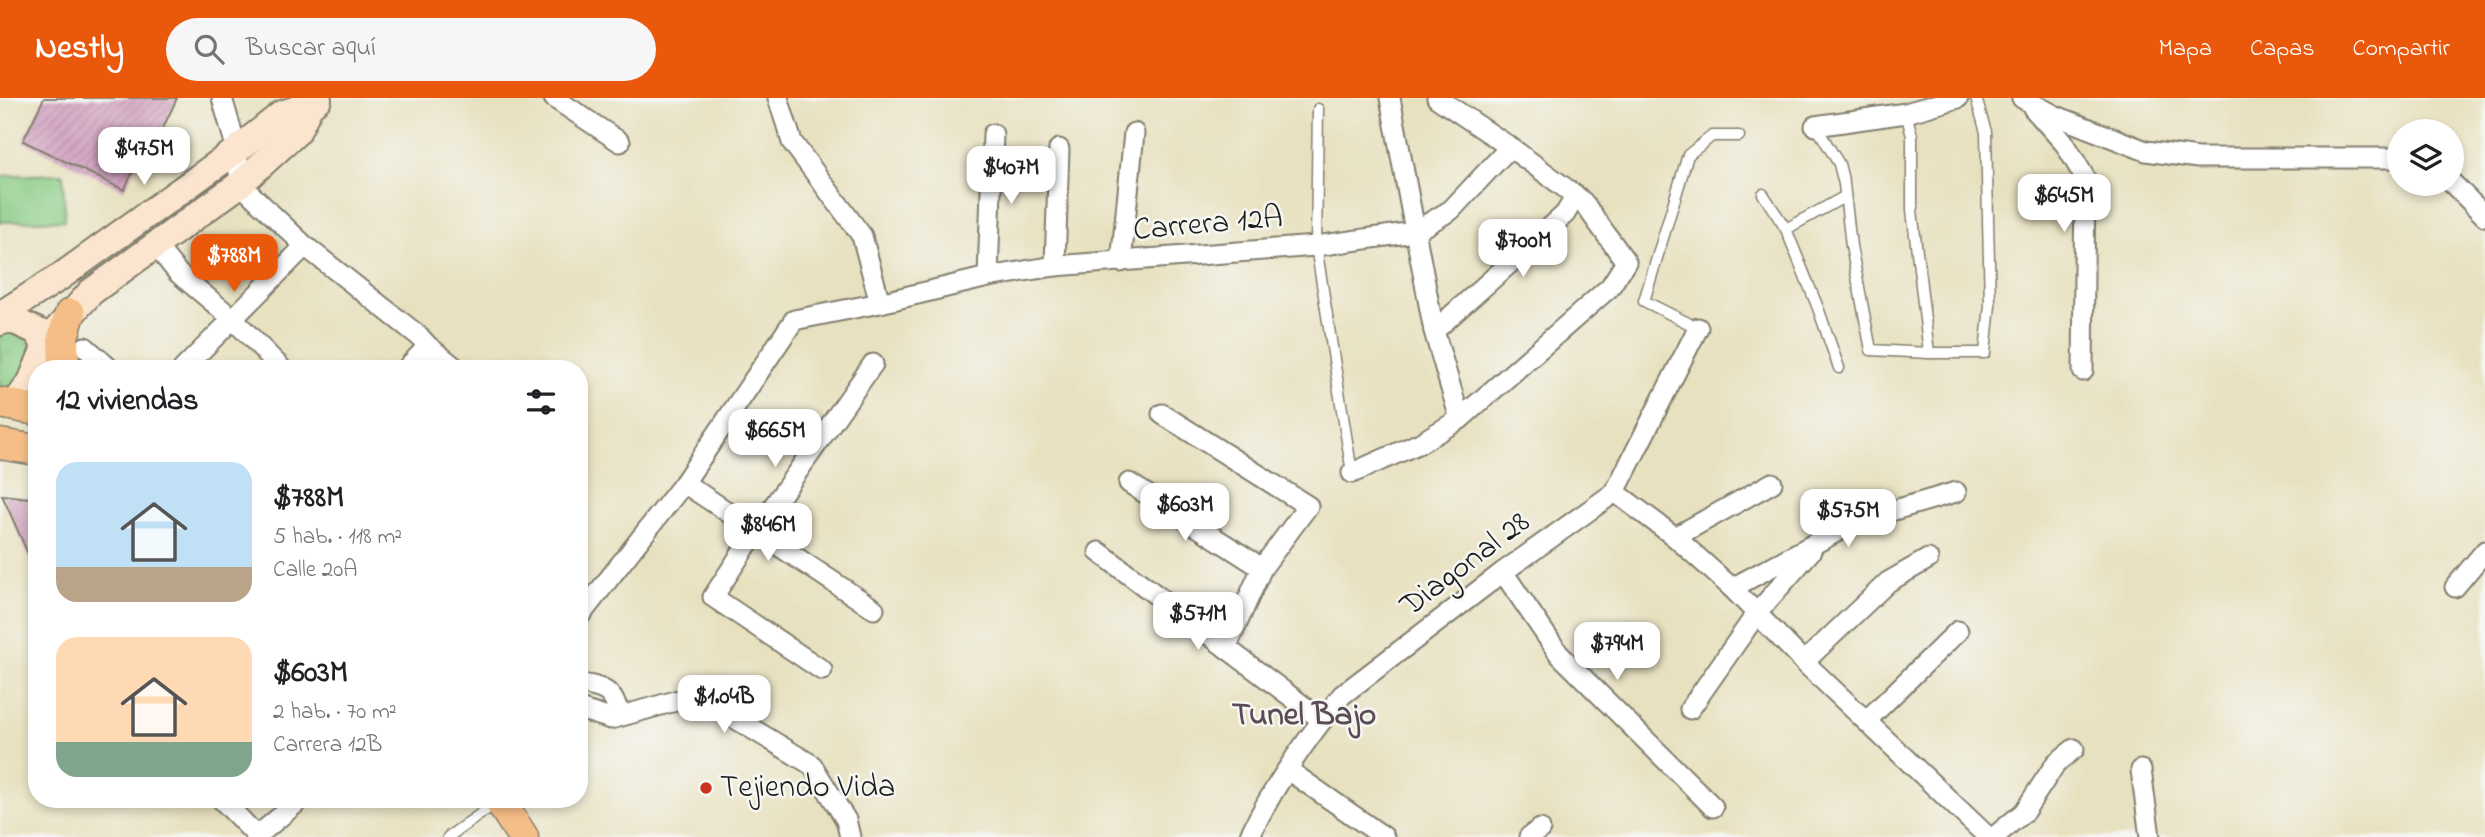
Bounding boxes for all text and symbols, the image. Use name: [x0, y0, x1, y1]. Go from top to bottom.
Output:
search box: [166, 18, 656, 81]
text: Nestly: [35, 25, 124, 73]
icon: search: [190, 30, 228, 68]
text: Buscar aquí: [246, 30, 376, 68]
text: Mapa: [2159, 32, 2212, 67]
text: Capas: [2250, 32, 2314, 67]
text: Compartir: [2352, 32, 2450, 67]
map controls: [2387, 119, 2464, 196]
button: layers: [2387, 119, 2464, 196]
pin: $475M: [95, 127, 193, 187]
text: $475M: [114, 133, 174, 166]
pin: $407M: [962, 146, 1060, 206]
text: $407M: [983, 152, 1039, 185]
pin: $645M: [2015, 174, 2113, 234]
text: $645M: [2034, 180, 2094, 213]
street label: Carrera 12A: [1131, 195, 1285, 255]
pin: $700M: [1474, 220, 1572, 279]
text: $700M: [1494, 225, 1552, 258]
pin: $788M: [185, 234, 283, 294]
text: $788M: [207, 240, 261, 273]
text: 12 viviendas: [56, 380, 198, 424]
icon: filters: [522, 383, 560, 421]
pin: $665M: [726, 410, 824, 469]
text: $665M: [744, 415, 806, 448]
text: $788M: [273, 477, 344, 521]
pin: $603M: [1136, 484, 1234, 543]
text: $603M: [1156, 489, 1214, 522]
icon: home: [112, 490, 196, 574]
pin: $575M: [1799, 490, 1897, 549]
text: $575M: [1816, 495, 1880, 528]
street label: Diagonal 28: [1390, 501, 1541, 630]
pin: $846M: [719, 504, 817, 563]
text: $846M: [740, 509, 796, 542]
text: 5 hab. · 118 m²: [273, 521, 402, 554]
text: Calle 20A: [273, 554, 357, 587]
pin: $571M: [1149, 592, 1247, 652]
text: $571M: [1169, 598, 1227, 631]
pin: $794M: [1568, 622, 1666, 682]
text: $794M: [1590, 628, 1644, 661]
text: $603M: [273, 652, 348, 696]
icon: home: [112, 665, 196, 749]
pin: $1.04B: [667, 676, 781, 735]
text: $1.04B: [694, 681, 754, 714]
district label: Tunel Bajo: [1232, 692, 1376, 740]
text: 2 hab. · 70 m²: [273, 696, 397, 729]
text: Carrera 12B: [273, 729, 382, 762]
place label: Tejiendo Vida: [720, 765, 895, 812]
marker: Tejiendo Vida: [698, 780, 714, 796]

